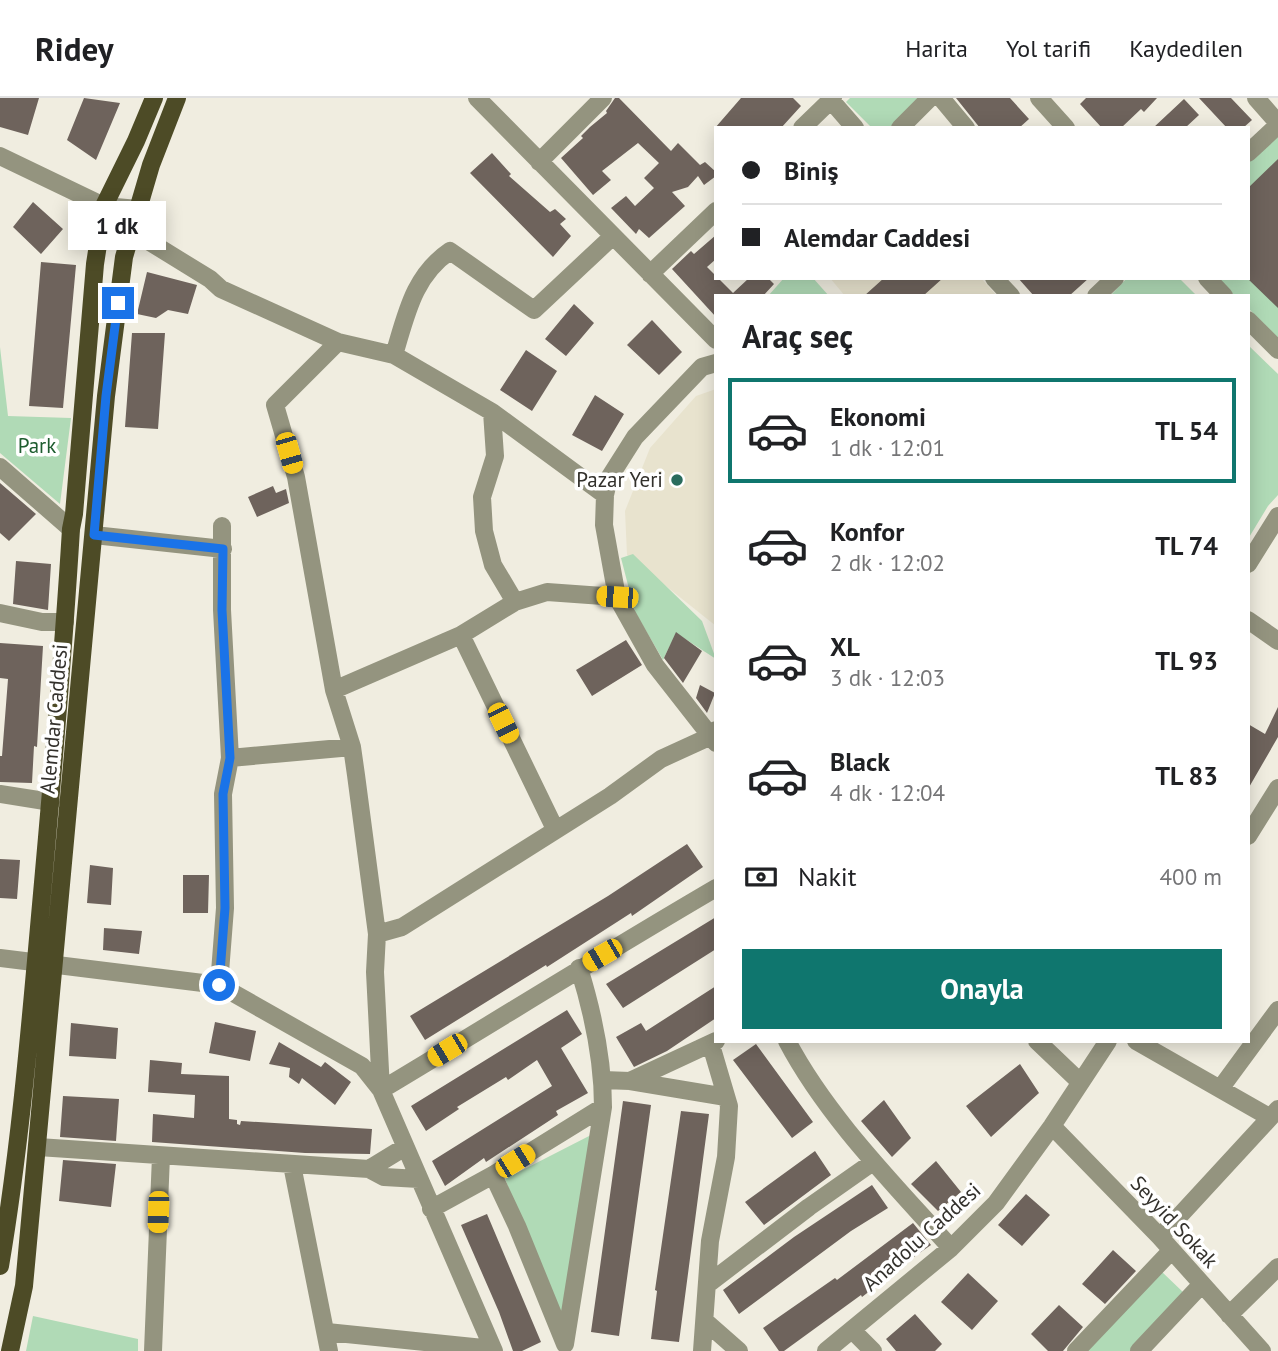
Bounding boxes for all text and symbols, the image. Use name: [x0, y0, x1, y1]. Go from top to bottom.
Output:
text: Ridey: [35, 27, 114, 70]
text: Harita: [905, 33, 968, 64]
text: Yol tarifi: [1006, 33, 1091, 64]
text: Kaydedilen: [1129, 33, 1243, 64]
text: Biniş: [784, 154, 839, 187]
callout: 1 dk: [69, 202, 167, 250]
text: 1 dk: [96, 211, 138, 240]
text: Alemdar Caddesi: [784, 221, 970, 254]
route end: [102, 287, 134, 319]
text: Araç seç: [742, 315, 853, 357]
icon: car: [746, 399, 809, 462]
text: Ekonomi: [830, 400, 926, 433]
text: TL 54: [1155, 414, 1218, 447]
car: [274, 430, 305, 476]
park label: Park: [18, 432, 56, 459]
text: 1 dk · 12:01: [830, 433, 945, 462]
place label: Pazar Yeri: [576, 466, 663, 493]
marker: Pazar Yeri: [669, 472, 685, 488]
icon: car: [746, 514, 809, 577]
text: Konfor: [830, 515, 904, 548]
text: TL 74: [1155, 529, 1218, 562]
text: 2 dk · 12:02: [830, 548, 945, 577]
car: [596, 585, 639, 609]
icon: car: [746, 629, 809, 692]
text: XL: [830, 630, 860, 663]
street label: Alemdar Caddesi: [33, 643, 74, 795]
text: TL 93: [1155, 644, 1218, 677]
text: 3 dk · 12:03: [830, 663, 945, 692]
car: [485, 700, 522, 746]
icon: car: [746, 744, 809, 807]
text: Black: [830, 745, 890, 778]
text: TL 83: [1155, 759, 1218, 792]
text: 4 dk · 12:04: [830, 778, 945, 807]
icon: cash: [742, 858, 780, 896]
text: Nakit: [798, 860, 857, 893]
text: 400 m: [1160, 862, 1222, 891]
car: [579, 935, 626, 975]
button: Onayla: [742, 949, 1222, 1029]
route start: [203, 969, 235, 1001]
car: [424, 1030, 471, 1070]
car: [492, 1141, 539, 1181]
street label: Seyyid Sokak: [1125, 1170, 1224, 1273]
street label: Anadolu Caddesi: [857, 1177, 986, 1297]
car: [147, 1191, 170, 1233]

